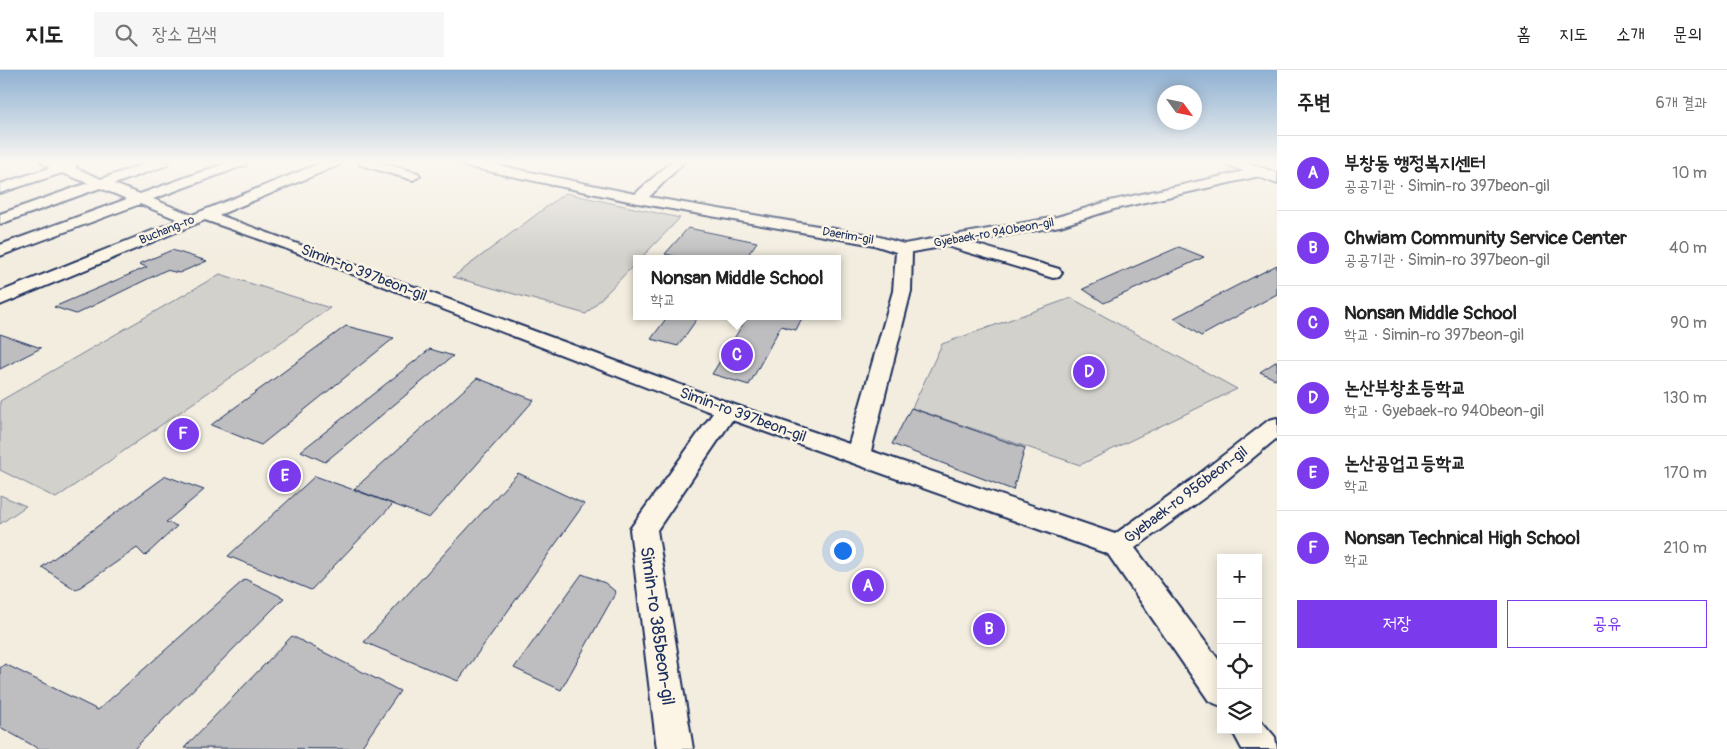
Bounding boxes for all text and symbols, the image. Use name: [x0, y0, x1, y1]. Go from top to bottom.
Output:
search box: [94, 12, 444, 57]
text: 지도: [25, 20, 64, 49]
icon: search: [112, 21, 140, 49]
text: 장소 검색: [152, 22, 217, 46]
text: 홈: [1517, 23, 1531, 46]
text: 지도: [1559, 23, 1588, 46]
text: 소개: [1616, 23, 1645, 46]
text: 문의: [1673, 23, 1702, 46]
north arrow: [1157, 85, 1202, 130]
text: 주변: [1297, 89, 1331, 116]
text: 6개 결과: [1656, 93, 1707, 113]
text: 부창동 행정복지센터: [1344, 151, 1486, 175]
text: A: [1308, 163, 1318, 183]
text: 10 m: [1672, 163, 1707, 183]
text: 공공기관 · Simin-ro 397beon-gil: [1344, 176, 1550, 196]
street label: Buchang-ro: [137, 212, 197, 248]
street label: Gyebaek-ro 940beon-gil: [933, 215, 1055, 251]
street label: Daerim-gil: [821, 224, 875, 248]
text: Chwiam Community Service Center: [1344, 226, 1627, 250]
text: B: [1308, 238, 1318, 258]
text: 40 m: [1669, 238, 1707, 258]
street label: Simin-ro 397beon-gil: [298, 240, 430, 306]
text: 공공기관 · Simin-ro 397beon-gil: [1344, 250, 1550, 270]
popup: [633, 255, 841, 320]
text: Nonsan Middle School: [650, 266, 824, 290]
text: 학교: [650, 290, 676, 310]
text: Nonsan Middle School: [1344, 301, 1517, 325]
text: C: [1308, 313, 1318, 333]
text: 90 m: [1670, 313, 1707, 333]
text: 학교 · Simin-ro 397beon-gil: [1344, 325, 1524, 345]
pin: C: [721, 336, 753, 374]
pin: D: [1073, 353, 1105, 391]
text: 논산부창초등학교: [1344, 376, 1466, 400]
street label: Simin-ro 397beon-gil: [677, 383, 809, 447]
text: D: [1308, 388, 1318, 408]
text: 130 m: [1663, 388, 1707, 408]
text: 학교 · Gyebaek-ro 940beon-gil: [1344, 401, 1544, 421]
pin: F: [167, 415, 199, 453]
street label: Gyebaek-ro 956beon-gil: [1120, 442, 1252, 548]
text: 논산공업고등학교: [1344, 451, 1466, 475]
pin: E: [269, 457, 301, 495]
text: E: [1309, 463, 1317, 483]
text: 170 m: [1664, 463, 1707, 483]
text: 학교: [1344, 476, 1370, 496]
text: Nonsan Technical High School: [1344, 526, 1580, 550]
your location: [830, 538, 856, 564]
text: F: [1308, 538, 1318, 558]
text: 210 m: [1663, 538, 1707, 558]
street label: Simin-ro 385beon-gil: [634, 545, 680, 707]
text: 학교: [1344, 550, 1370, 570]
map controls: [1217, 554, 1262, 734]
button: +: [1217, 554, 1262, 599]
pin: A: [852, 567, 884, 605]
button: −: [1217, 599, 1262, 644]
button: 저장: [1297, 600, 1497, 648]
button: 공유: [1507, 600, 1707, 648]
pin: B: [973, 610, 1005, 648]
button: locate: [1217, 644, 1262, 689]
button: layers: [1217, 689, 1262, 734]

